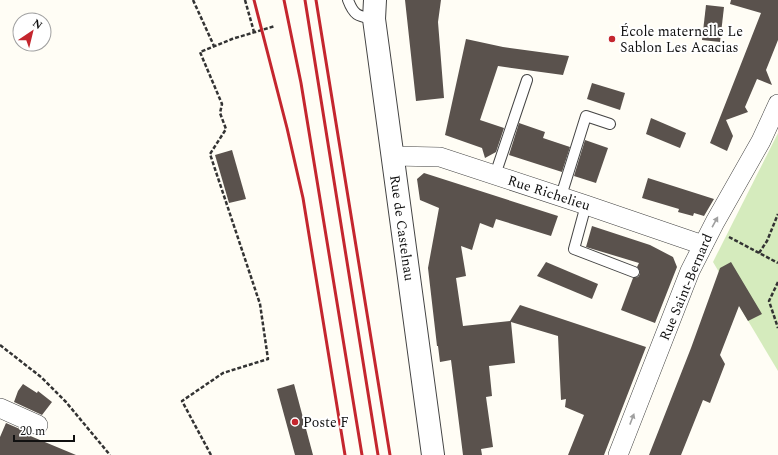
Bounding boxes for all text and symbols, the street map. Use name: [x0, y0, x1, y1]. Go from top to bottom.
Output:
north arrow: [12, 12, 52, 52]
text: N: [29, 15, 46, 34]
place label: École maternelle Le Sablon Les Acacias: [620, 21, 743, 58]
marker: École maternelle Le Sablon Les Acacias: [607, 34, 617, 44]
street label: Rue Richelieu: [505, 170, 593, 216]
street label: Rue de Castelnau: [384, 174, 420, 283]
one-way arrow: [712, 216, 718, 228]
street label: Rue Saint-Bernard: [654, 230, 718, 344]
place label: Poste F: [303, 412, 349, 433]
one-way arrow: [629, 412, 635, 424]
scale bar: [14, 417, 74, 443]
marker: Poste F: [290, 417, 300, 427]
text: 20 m: [20, 422, 45, 441]

